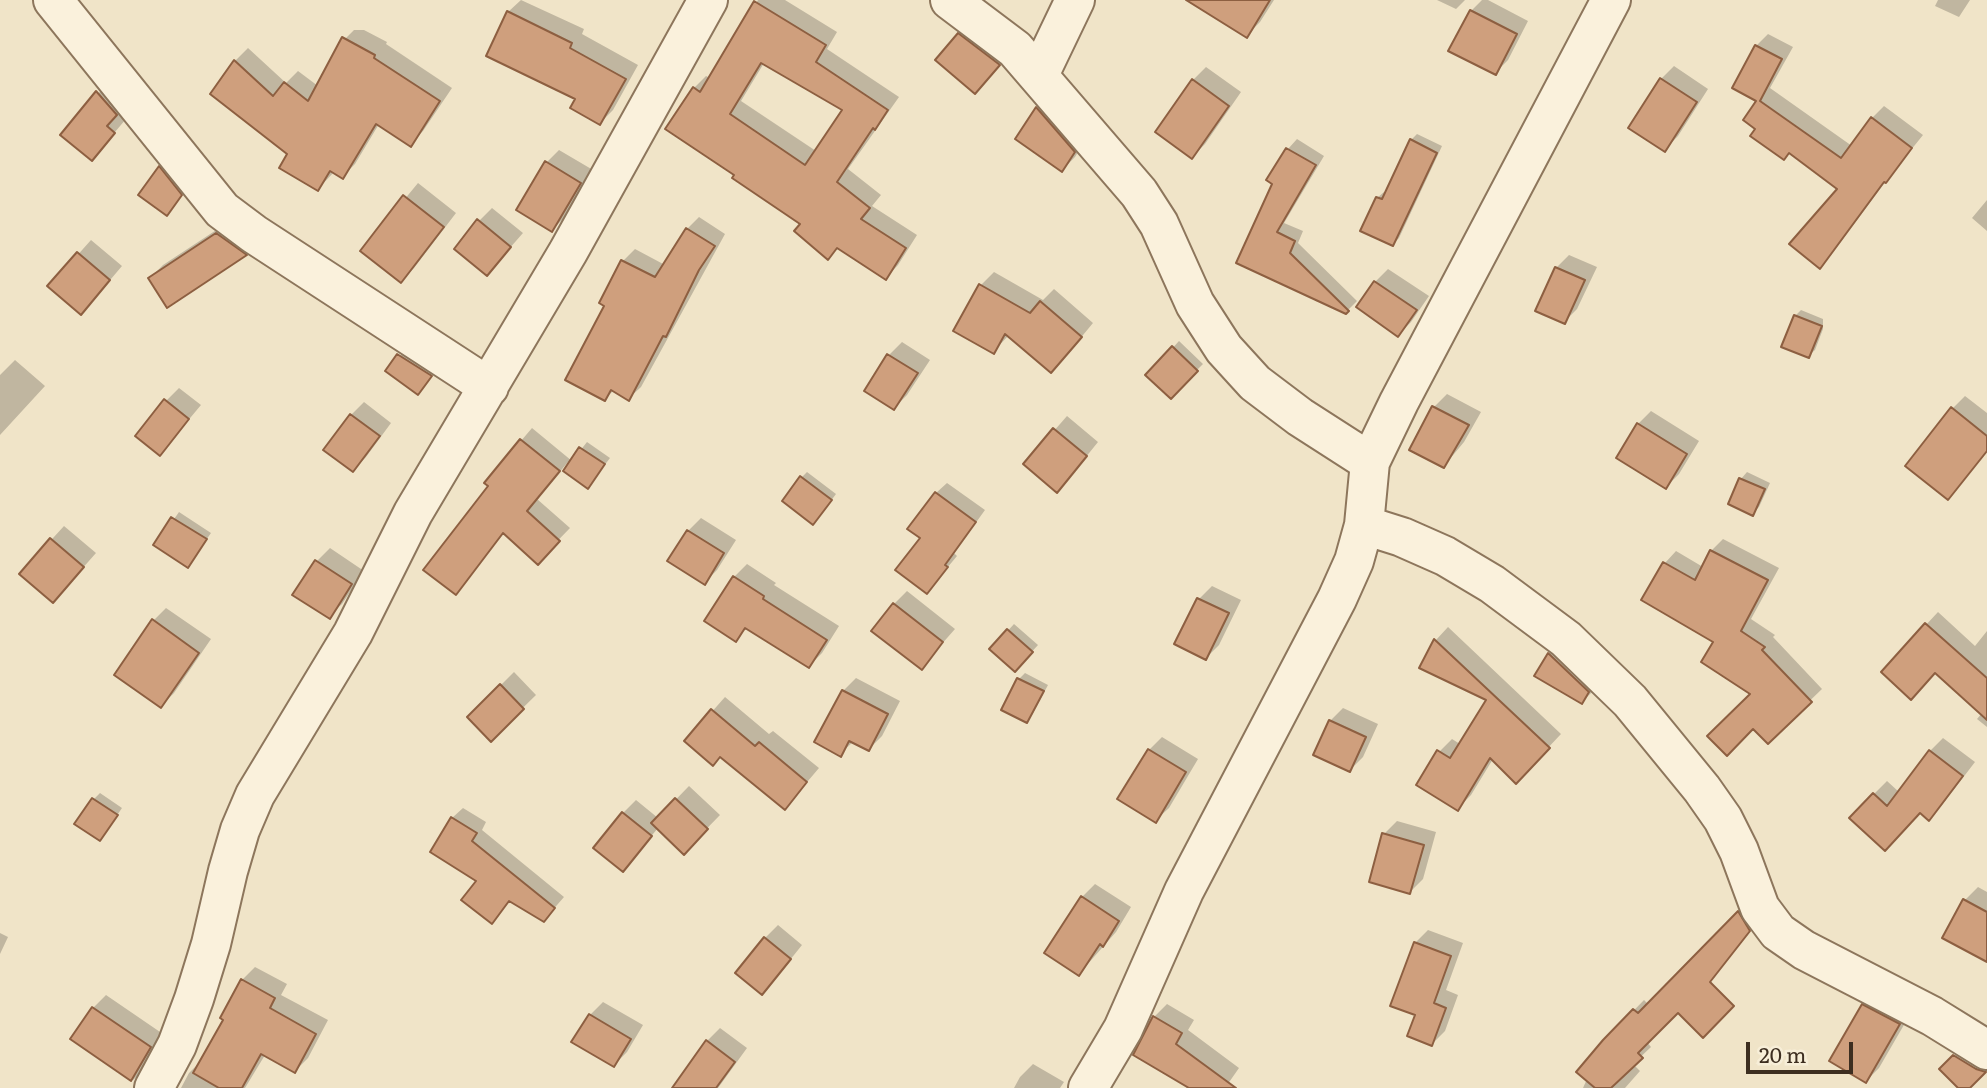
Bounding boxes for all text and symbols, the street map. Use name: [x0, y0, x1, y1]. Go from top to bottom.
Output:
scale bar: [1749, 1028, 1856, 1072]
text: 20 m: [1759, 1038, 1806, 1069]

